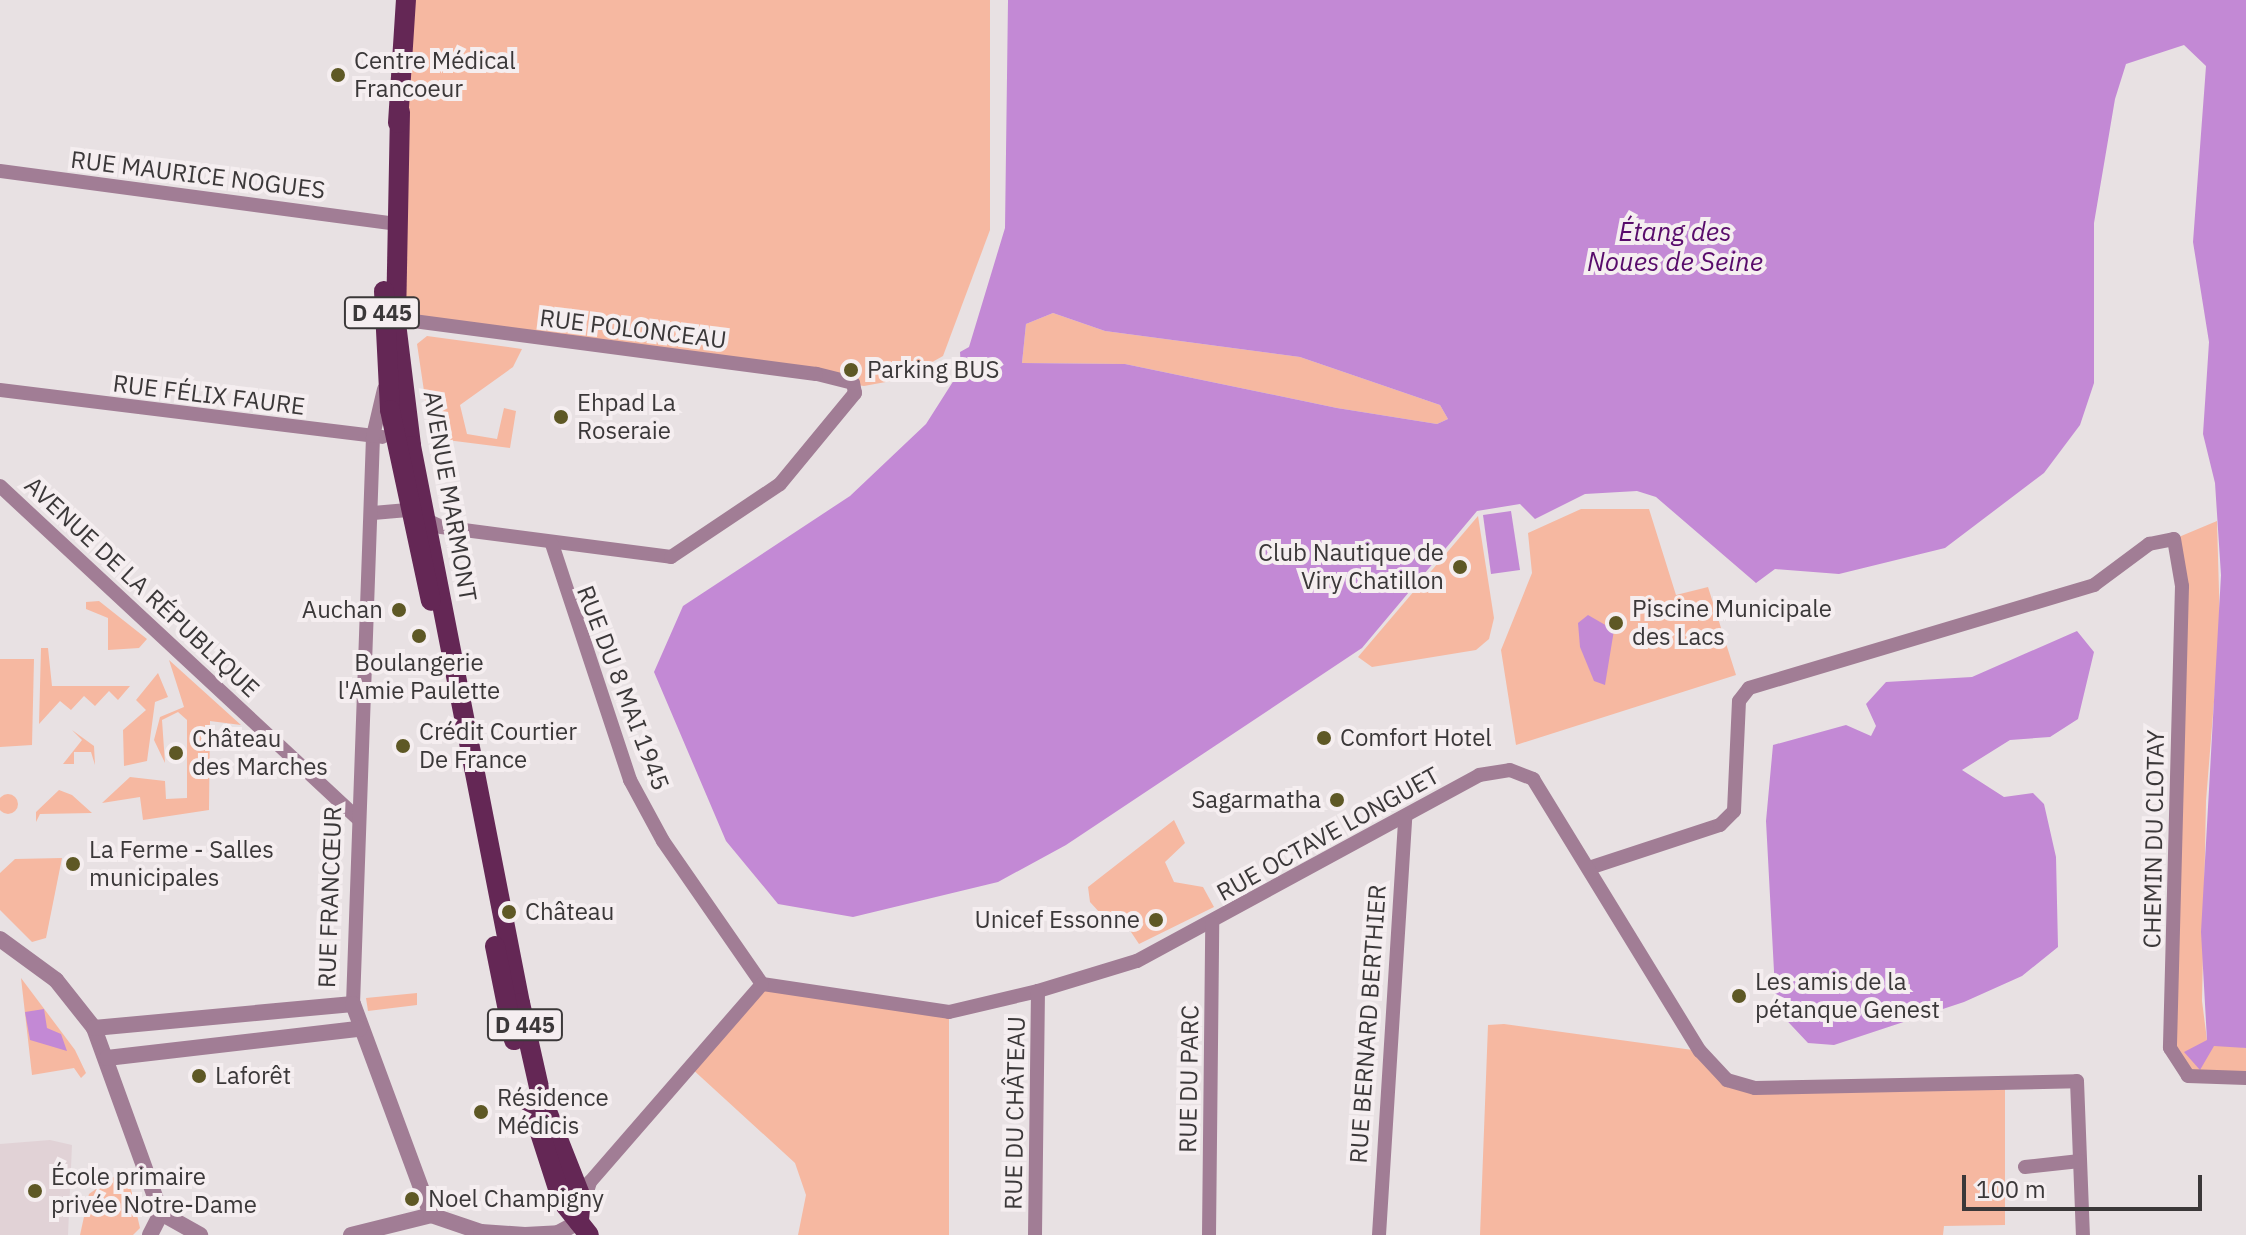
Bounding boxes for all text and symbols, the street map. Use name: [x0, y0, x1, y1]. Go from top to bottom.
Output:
place label: Centre Médical Francoeur: [354, 47, 516, 103]
marker: Centre Médical Francoeur: [329, 66, 347, 84]
street label: RUE MAURICE NOGUES: [69, 145, 327, 205]
water label: Étang des Noues de Seine: [1587, 216, 1763, 278]
road number: D 445: [342, 295, 422, 331]
street label: RUE POLONCEAU: [538, 303, 728, 355]
place label: Parking BUS: [867, 356, 999, 384]
marker: Parking BUS: [842, 361, 860, 379]
street label: RUE FÉLIX FAURE: [111, 369, 307, 421]
street label: AVENUE MARMONT: [417, 388, 483, 604]
place label: Ehpad La Roseraie: [577, 389, 676, 445]
marker: Ehpad La Roseraie: [552, 408, 570, 426]
street label: AVENUE DE LA RÉPUBLIQUE: [19, 471, 265, 703]
place label: Club Nautique de Viry Chatillon: [1258, 539, 1444, 595]
marker: Club Nautique de Viry Chatillon: [1451, 558, 1469, 576]
street label: RUE DU 8 MAI 1945: [571, 582, 675, 794]
place label: Piscine Municipale des Lacs: [1632, 595, 1832, 651]
place label: Auchan: [302, 596, 383, 624]
marker: Auchan: [390, 601, 408, 619]
marker: Piscine Municipale des Lacs: [1607, 614, 1625, 632]
marker: Boulangerie l'Amie Paulette: [410, 627, 428, 645]
place label: Boulangerie l'Amie Paulette: [338, 649, 500, 705]
place label: Crédit Courtier De France: [419, 718, 577, 774]
place label: Comfort Hotel: [1340, 724, 1492, 752]
place label: Château des Marches: [192, 725, 328, 781]
marker: Comfort Hotel: [1315, 729, 1333, 747]
street label: CHEMIN DU CLOTAY: [2138, 729, 2170, 949]
marker: Crédit Courtier De France: [394, 737, 412, 755]
marker: Château des Marches: [167, 744, 185, 762]
street label: RUE OCTAVE LONGUET: [1212, 761, 1444, 907]
place label: Sagarmatha: [1191, 786, 1321, 814]
marker: Sagarmatha: [1328, 791, 1346, 809]
street label: RUE FRANCŒUR: [312, 806, 348, 988]
place label: La Ferme - Salles municipales: [89, 836, 274, 892]
marker: La Ferme - Salles municipales: [64, 855, 82, 873]
street label: RUE BERNARD BERTHIER: [1344, 884, 1392, 1164]
place label: Château: [525, 898, 614, 926]
marker: Château: [500, 903, 518, 921]
place label: Unicef Essonne: [974, 906, 1140, 934]
marker: Unicef Essonne: [1147, 911, 1165, 929]
place label: Les amis de la pétanque Genest: [1755, 968, 1940, 1024]
marker: Les amis de la pétanque Genest: [1730, 987, 1748, 1005]
street label: RUE DU PARC: [1173, 1005, 1205, 1153]
road number: D 445: [485, 1007, 565, 1043]
street label: RUE DU CHÂTEAU: [999, 1016, 1031, 1210]
place label: Laforêt: [215, 1062, 291, 1090]
marker: Laforêt: [190, 1067, 208, 1085]
place label: Résidence Médicis: [497, 1084, 609, 1140]
marker: Résidence Médicis: [472, 1103, 490, 1121]
scale bar: [1966, 1159, 2206, 1209]
place label: École primaire privée Notre-Dame: [51, 1163, 257, 1219]
text: 100 m: [1976, 1173, 2046, 1205]
marker: École primaire privée Notre-Dame: [26, 1182, 44, 1200]
place label: Noel Champigny: [428, 1185, 604, 1213]
marker: Noel Champigny: [403, 1190, 421, 1208]

